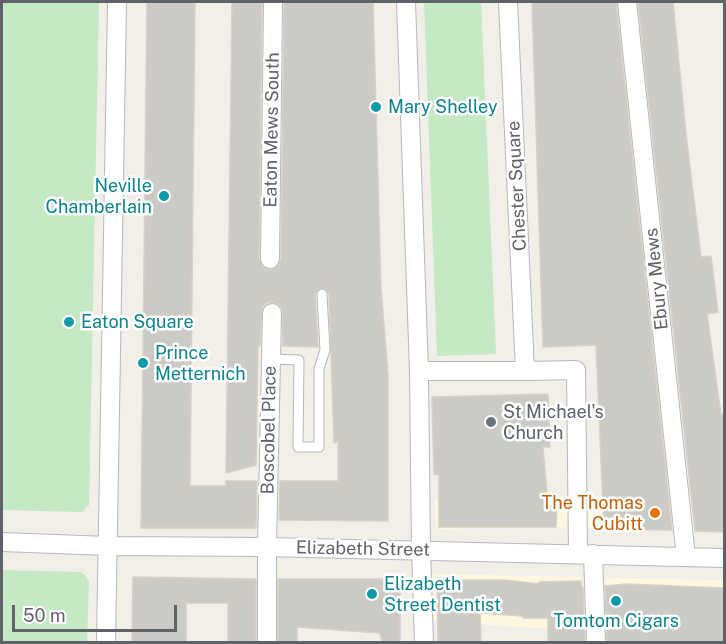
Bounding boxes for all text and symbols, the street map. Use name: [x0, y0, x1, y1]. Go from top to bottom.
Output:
street label: Eaton Mews South: [260, 52, 284, 208]
place label: Mary Shelley: [388, 96, 498, 118]
marker: Mary Shelley: [369, 100, 383, 114]
street label: Chester Square: [503, 120, 531, 252]
place label: Neville Chamberlain: [45, 175, 152, 218]
marker: Neville Chamberlain: [157, 189, 171, 203]
street label: Ebury Mews: [641, 227, 673, 331]
place label: Eaton Square: [81, 311, 194, 333]
marker: Eaton Square: [62, 315, 76, 329]
place label: Prince Metternich: [155, 342, 246, 385]
marker: Prince Metternich: [136, 356, 150, 370]
street label: Boscobel Place: [257, 365, 281, 495]
place label: St Michael's Church: [503, 401, 604, 444]
marker: St Michael's Church: [484, 415, 498, 429]
place label: The Thomas Cubitt: [542, 492, 643, 534]
marker: The Thomas Cubitt: [648, 506, 662, 520]
street label: Elizabeth Street: [296, 537, 430, 561]
place label: Elizabeth Street Dentist: [384, 573, 501, 616]
marker: Elizabeth Street Dentist: [365, 587, 379, 601]
scale bar: [15, 593, 180, 631]
marker: Tomtom Cigars: [609, 594, 623, 608]
text: 50 m: [23, 605, 66, 626]
place label: Tomtom Cigars: [553, 610, 679, 632]

